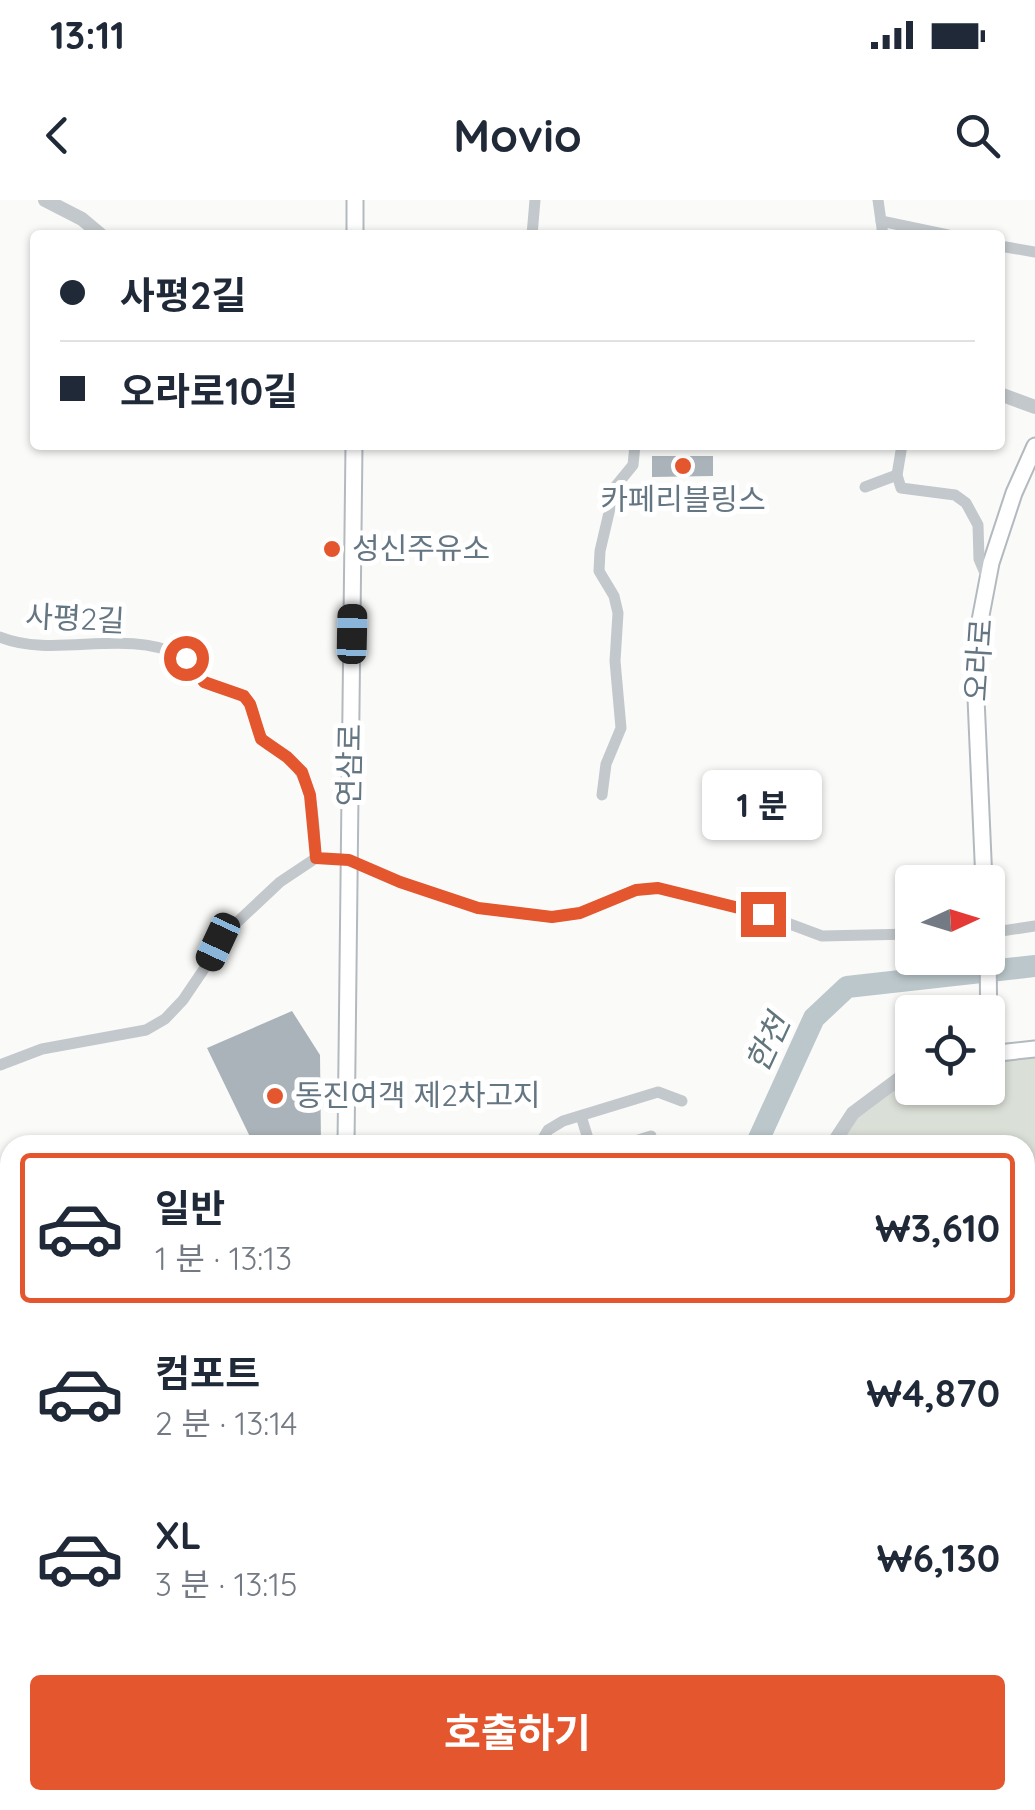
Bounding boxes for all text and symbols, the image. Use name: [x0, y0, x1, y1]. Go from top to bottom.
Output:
text: 13:11: [50, 11, 125, 59]
text: Movio: [453, 107, 582, 163]
icon: back: [30, 108, 85, 163]
icon: search: [950, 108, 1005, 163]
text: 사평2길: [120, 271, 247, 319]
text: 오라로10길: [120, 367, 298, 415]
marker: 카페리블링스: [672, 455, 694, 477]
place label: 카페리블링스: [600, 480, 766, 518]
place label: 성신주유소: [352, 529, 490, 567]
marker: 성신주유소: [321, 538, 343, 560]
street label: 사평2길: [24, 596, 126, 640]
car: [336, 604, 368, 664]
street label: 오라로: [956, 617, 1000, 703]
route start: [164, 636, 209, 681]
street label: 연삼로: [329, 723, 369, 807]
callout: 1 분: [703, 769, 823, 839]
text: 1 분: [737, 785, 787, 825]
north arrow: [895, 865, 1005, 975]
map controls: [895, 865, 1005, 1105]
route end: [741, 892, 786, 937]
car: [192, 908, 244, 976]
button: locate: [895, 995, 1005, 1105]
water label: 한천: [737, 1004, 799, 1078]
place label: 동진여객 제2차고지: [295, 1076, 541, 1114]
marker: 동진여객 제2차고지: [264, 1085, 286, 1107]
icon: car: [35, 1183, 125, 1273]
text: 일반: [155, 1184, 225, 1232]
text: ₩3,610: [875, 1204, 1000, 1252]
text: 1 분 · 13:13: [155, 1238, 292, 1278]
icon: car: [35, 1348, 125, 1438]
text: 컴포트: [155, 1349, 260, 1397]
text: ₩4,870: [866, 1369, 1000, 1417]
text: 2 분 · 13:14: [155, 1403, 297, 1443]
text: XL: [155, 1511, 201, 1559]
icon: car: [35, 1513, 125, 1603]
text: ₩6,130: [877, 1534, 1000, 1582]
text: 3 분 · 13:15: [155, 1564, 298, 1604]
button: 호출하기: [30, 1675, 1005, 1790]

